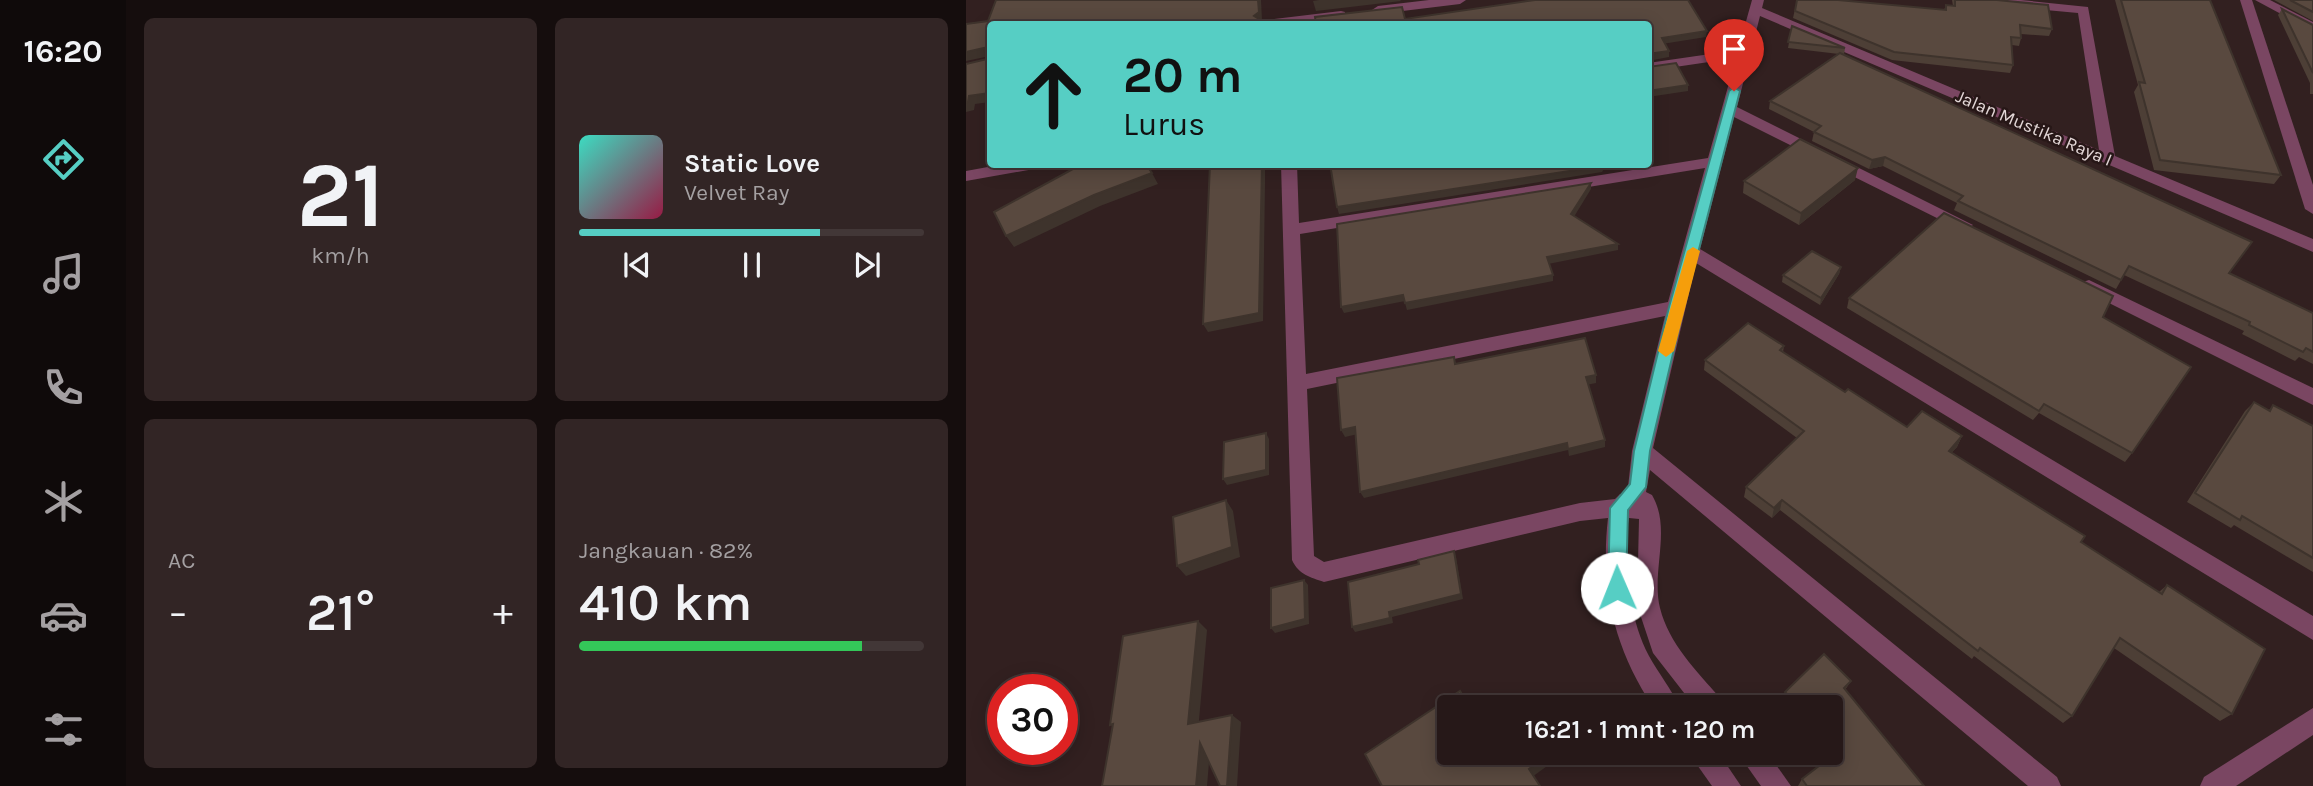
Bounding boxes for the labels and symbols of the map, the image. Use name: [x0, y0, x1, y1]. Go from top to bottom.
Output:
pin: [1704, 19, 1764, 91]
street label: Jalan Mustika Raya I: [1952, 85, 2116, 171]
position arrow: [1580, 551, 1654, 625]
speed limit sign: 30: [987, 674, 1078, 765]

